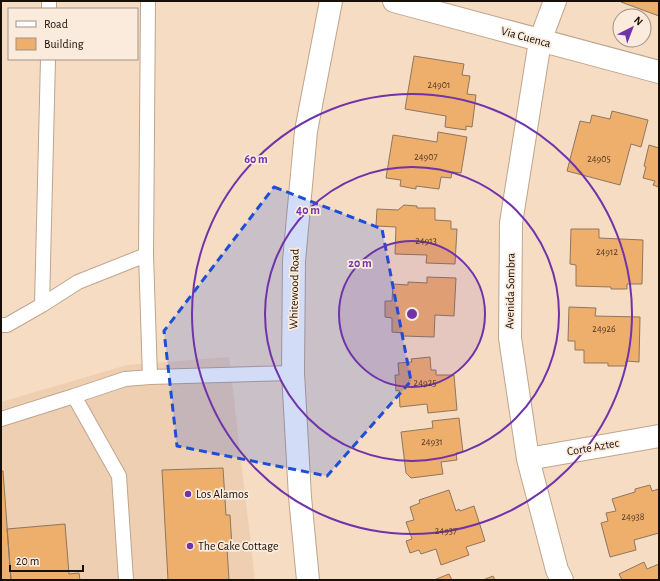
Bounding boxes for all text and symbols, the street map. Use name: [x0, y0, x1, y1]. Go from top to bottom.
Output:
legend: [8, 8, 138, 60]
north arrow: [612, 8, 652, 48]
text: N: [632, 14, 645, 28]
text: Road: [44, 18, 68, 30]
street label: Via Cuenca: [500, 25, 553, 50]
text: Building: [44, 38, 84, 50]
house number: 24901: [428, 80, 450, 90]
house number: 24907: [414, 152, 438, 162]
text: 60 m: [244, 153, 268, 165]
house number: 24905: [587, 154, 611, 164]
text: 40 m: [296, 204, 320, 216]
house number: 24913: [415, 236, 437, 246]
house number: 24912: [596, 247, 618, 257]
street label: Whitewood Road: [287, 249, 301, 329]
street label: Avenida Sombra: [503, 252, 517, 329]
text: 20 m: [348, 257, 372, 269]
centre of rings: [405, 307, 419, 321]
house number: 24926: [592, 324, 616, 334]
house number: 24925: [414, 378, 436, 388]
street label: Corte Aztec: [566, 436, 620, 457]
house number: 24931: [421, 437, 443, 447]
place label: Los Alamos: [196, 488, 248, 500]
marker: Los Alamos: [183, 489, 193, 499]
house number: 24938: [622, 512, 645, 522]
house number: 24937: [435, 526, 457, 536]
place label: The Cake Cottage: [198, 540, 279, 552]
marker: The Cake Cottage: [185, 541, 195, 551]
scale bar: [10, 547, 83, 573]
text: 20 m: [16, 555, 39, 567]

